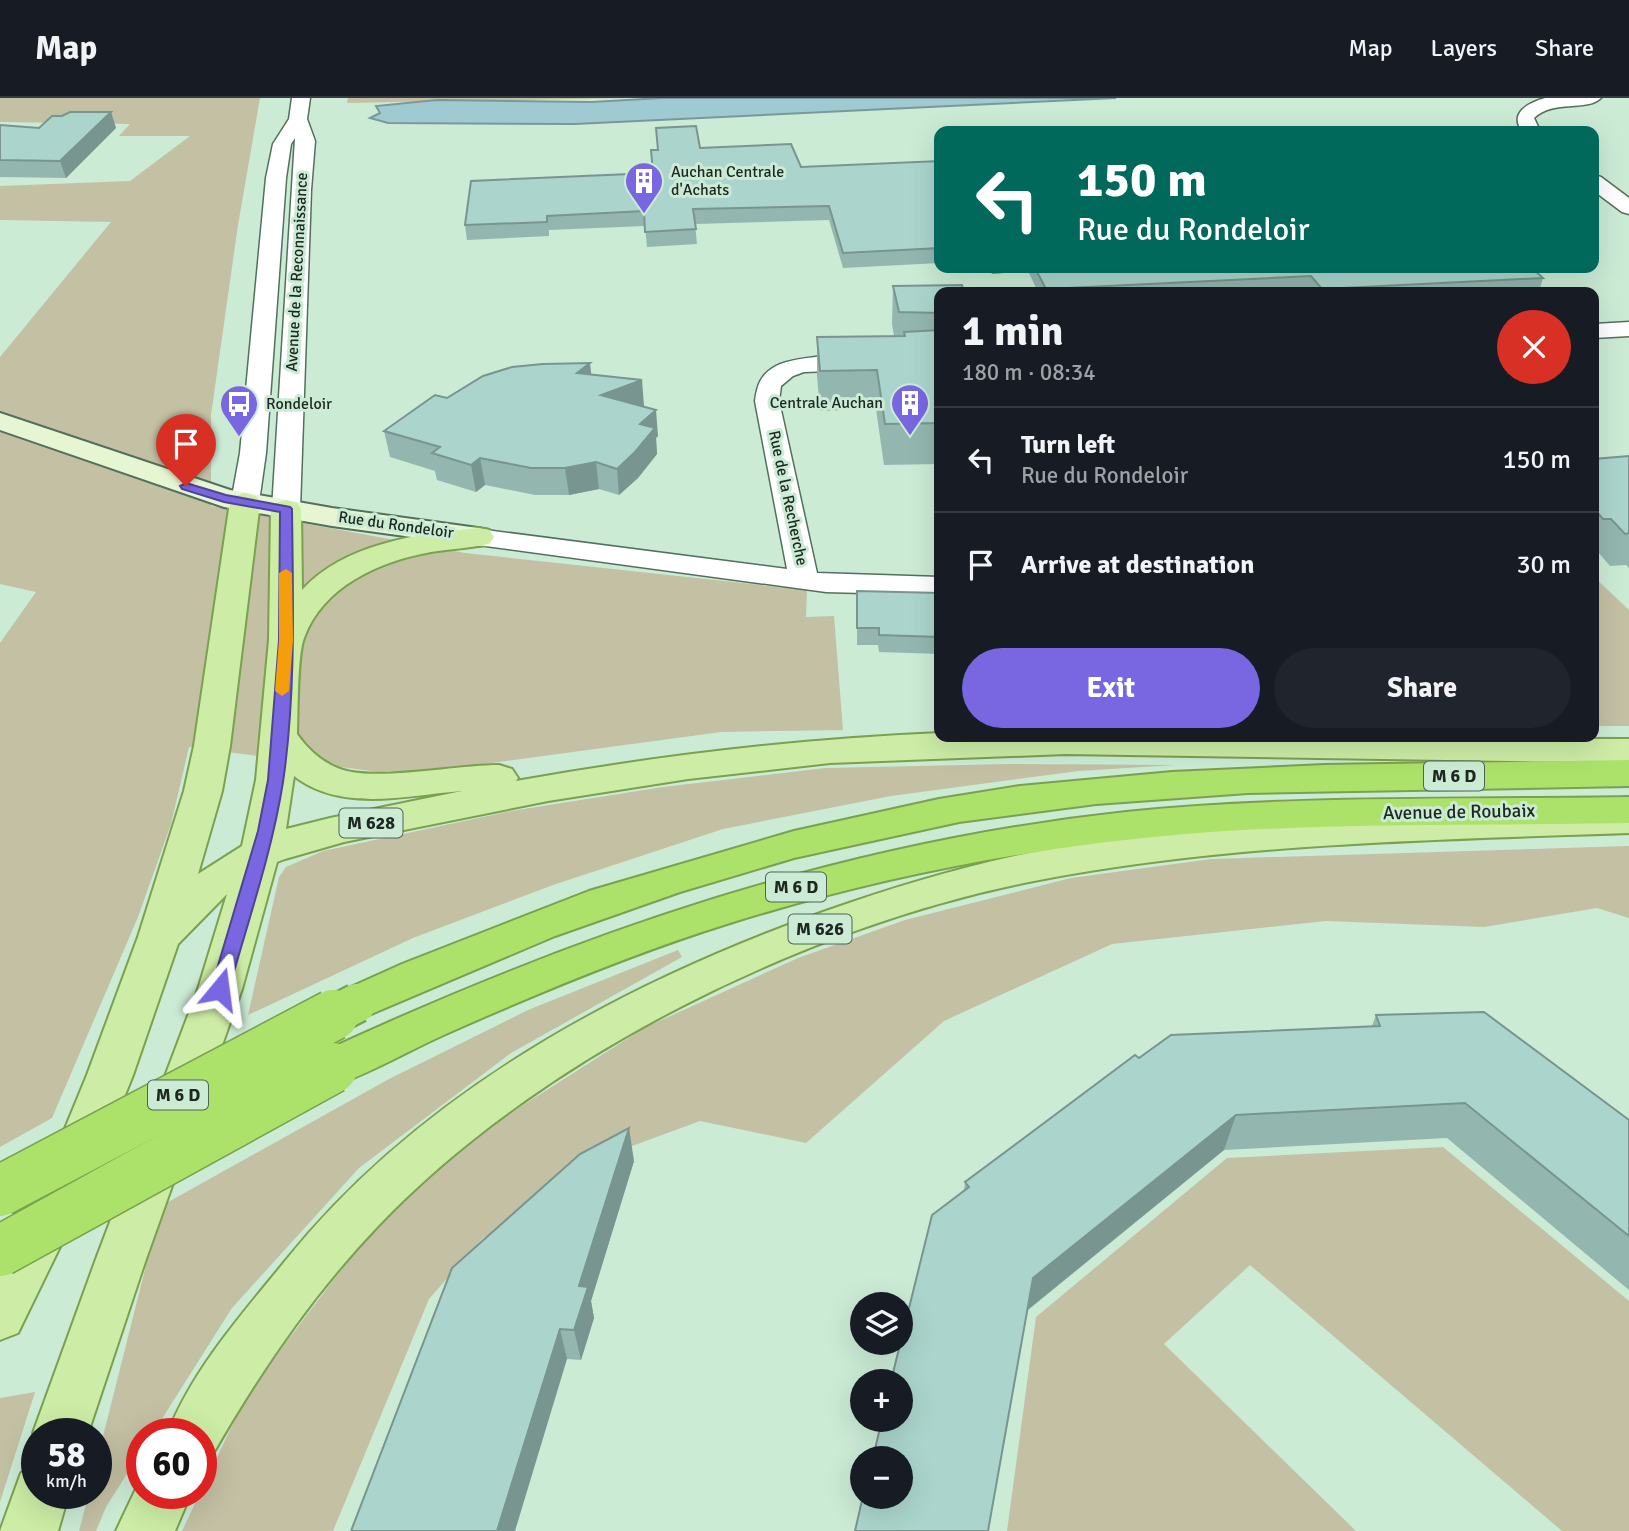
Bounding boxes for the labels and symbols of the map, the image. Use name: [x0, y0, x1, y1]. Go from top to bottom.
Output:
building icon: Auchan Centrale d'Achats: [623, 160, 665, 215]
place label: Auchan Centrale d'Achats: [671, 162, 784, 200]
street label: Avenue de la Reconnaissance: [282, 172, 312, 372]
building icon: Centrale Auchan: [889, 382, 931, 437]
bus stop icon: Rondeloir: [218, 383, 260, 438]
place label: Centrale Auchan: [770, 393, 883, 413]
place label: Rondeloir: [266, 394, 332, 414]
pin: [156, 414, 216, 486]
street label: Rue de la Recherche: [764, 429, 812, 567]
street label: Rue du Rondeloir: [337, 507, 455, 543]
road number: M 6 D: [1424, 762, 1484, 790]
street label: Avenue de Roubaix: [1383, 799, 1536, 825]
road number: M 628: [340, 808, 402, 838]
road number: M 6 D: [766, 872, 826, 902]
road number: M 626: [788, 914, 852, 944]
position arrow: [183, 952, 257, 1026]
road number: M 6 D: [148, 1080, 208, 1110]
speed limit sign: 60: [126, 1418, 217, 1509]

